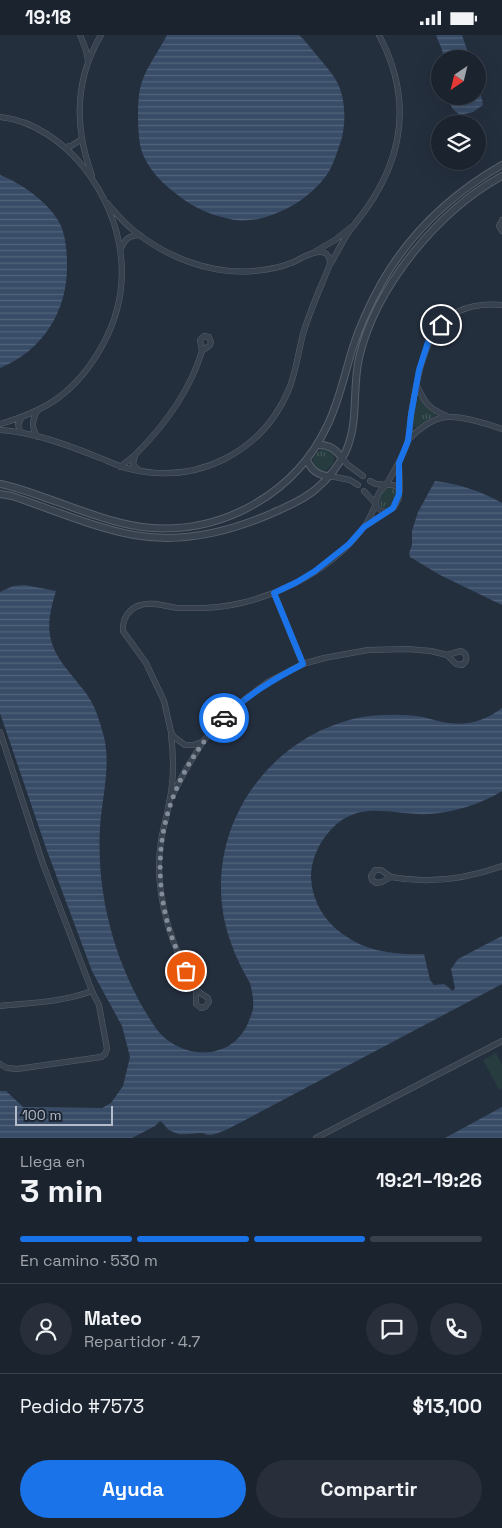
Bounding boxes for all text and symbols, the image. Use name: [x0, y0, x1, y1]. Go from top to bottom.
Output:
text: 19:18: [25, 5, 71, 30]
north arrow: [431, 50, 486, 105]
map controls: [431, 50, 486, 170]
button: layers: [431, 115, 486, 170]
pin: [420, 304, 462, 346]
icon: home: [427, 311, 455, 339]
courier: [199, 693, 249, 743]
icon: car: [210, 704, 238, 732]
pin: [165, 950, 207, 992]
icon: bag: [172, 957, 200, 985]
scale bar: [15, 1103, 112, 1126]
text: 100 m: [22, 1106, 61, 1124]
text: Llega en: [20, 1151, 85, 1172]
text: 19:21–19:26: [376, 1168, 482, 1193]
text: 3 min: [20, 1171, 103, 1211]
text: En camino · 530 m: [20, 1250, 158, 1271]
button: person: [20, 1303, 72, 1355]
button: chat: [366, 1303, 418, 1355]
button: phone: [430, 1303, 482, 1355]
text: Mateo: [84, 1306, 142, 1331]
text: Repartidor · 4.7: [84, 1331, 200, 1352]
text: Pedido #7573: [20, 1394, 144, 1419]
text: $13,100: [413, 1394, 482, 1419]
button: Ayuda: [20, 1460, 246, 1518]
button: Compartir: [256, 1460, 482, 1518]

